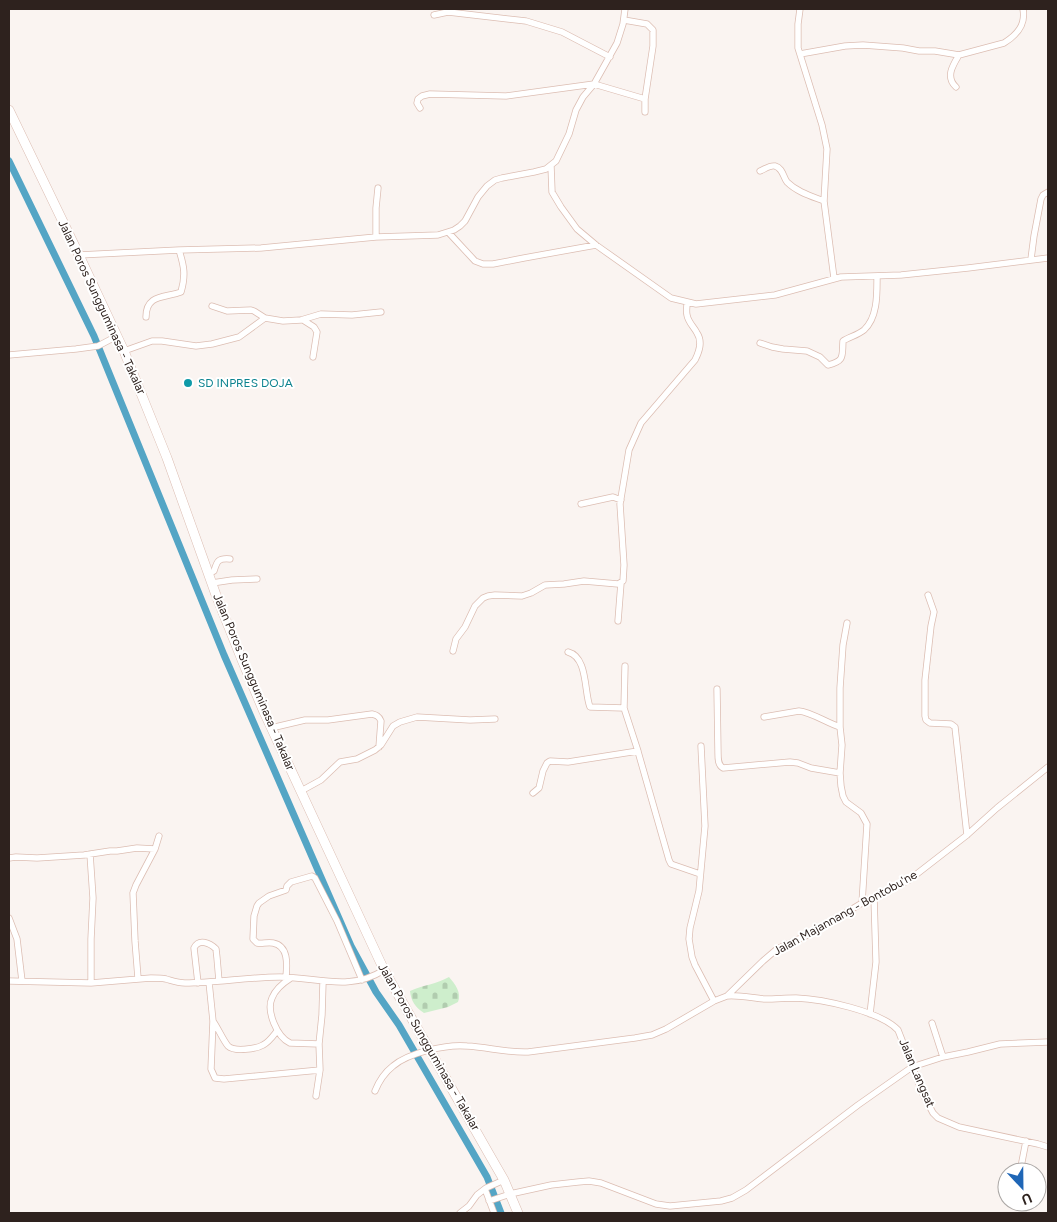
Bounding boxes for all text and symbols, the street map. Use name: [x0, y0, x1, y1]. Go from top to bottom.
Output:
street label: Jalan Poros Sungguminasa - Takalar: [55, 218, 149, 396]
place label: SD INPRES DOJA: [198, 376, 293, 390]
marker: SD INPRES DOJA: [182, 377, 194, 389]
street label: Jalan Poros Sungguminasa - Takalar: [210, 591, 298, 773]
street label: Jalan Majannang - Bontobu'ne: [771, 867, 920, 958]
street label: Jalan Poros Sungguminasa - Takalar: [375, 961, 483, 1133]
street label: Jalan Langsat: [896, 1037, 938, 1110]
north arrow: [997, 1162, 1047, 1212]
text: U: [1019, 1189, 1034, 1208]

